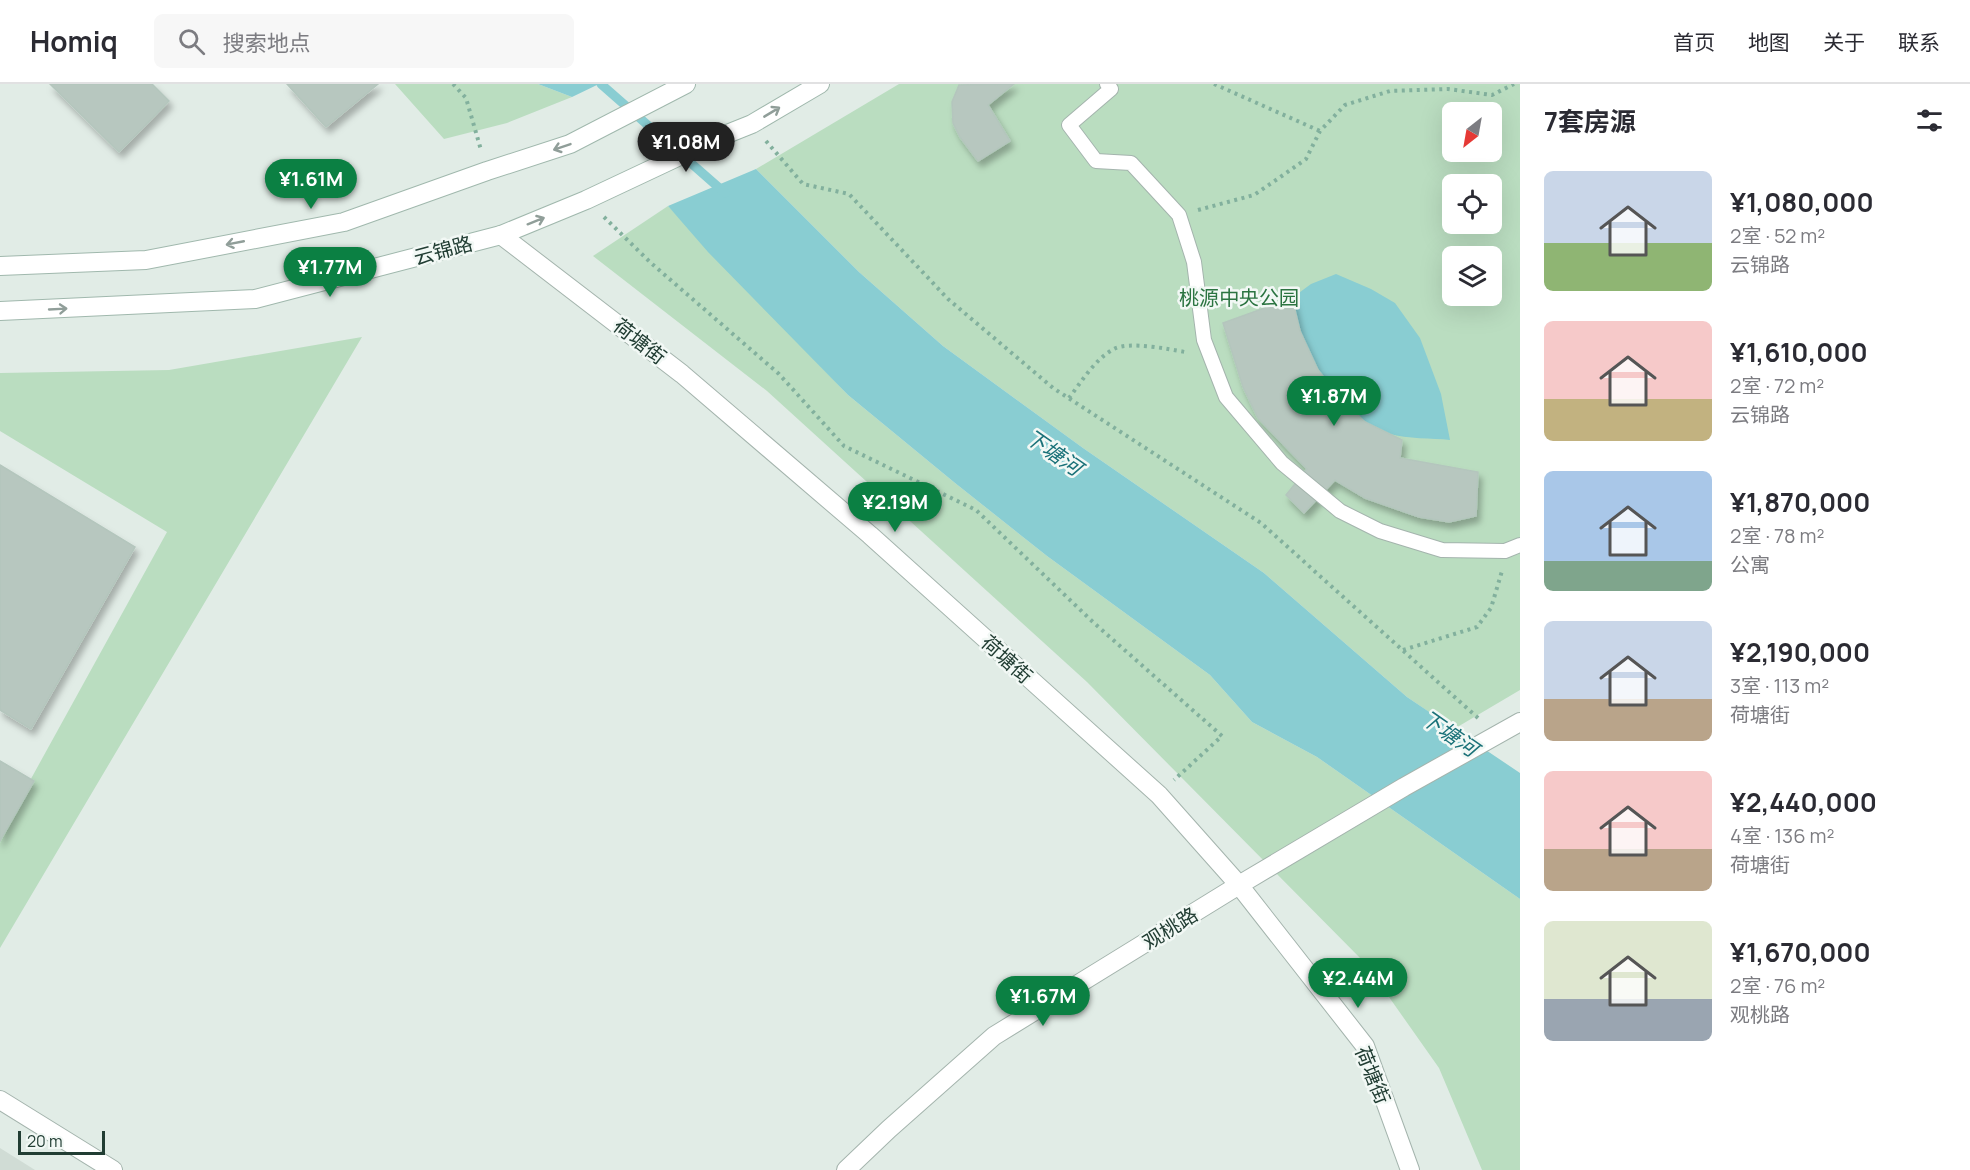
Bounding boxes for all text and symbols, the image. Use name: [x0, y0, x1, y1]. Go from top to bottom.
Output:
search box: [154, 14, 574, 68]
text: Homiq: [30, 22, 118, 60]
icon: search: [175, 25, 208, 58]
text: 搜索地点: [223, 28, 311, 58]
text: 首页: [1673, 28, 1715, 56]
text: 地图: [1748, 28, 1790, 56]
text: 关于: [1823, 28, 1865, 56]
text: 联系: [1898, 28, 1940, 56]
north arrow: [1442, 102, 1502, 162]
map controls: [1442, 102, 1502, 306]
text: 7套房源: [1544, 103, 1636, 139]
icon: filters: [1913, 104, 1946, 137]
one-way arrow: [763, 106, 780, 118]
pin: ¥1.08M: [637, 122, 735, 173]
text: ¥1.08M: [652, 128, 720, 155]
one-way arrow: [553, 142, 572, 153]
pin: ¥1.61M: [262, 159, 360, 210]
text: ¥1.61M: [279, 165, 343, 192]
button: locate: [1442, 174, 1502, 234]
text: ¥1,080,000: [1730, 184, 1874, 220]
icon: home: [1592, 195, 1664, 267]
one-way arrow: [527, 215, 545, 226]
text: 2室 · 52 m²: [1730, 222, 1825, 249]
street label: 云锦路: [411, 229, 475, 271]
one-way arrow: [225, 238, 245, 249]
button: layers: [1442, 246, 1502, 306]
pin: ¥1.77M: [281, 247, 379, 298]
text: 云锦路: [1730, 251, 1790, 278]
text: ¥1.77M: [298, 253, 362, 280]
park label: 桃源中央公园: [1179, 284, 1299, 311]
one-way arrow: [48, 303, 68, 314]
street label: 荷塘街: [608, 312, 672, 370]
text: ¥1,610,000: [1730, 334, 1868, 370]
icon: home: [1592, 345, 1664, 417]
text: 2室 · 72 m²: [1730, 372, 1824, 399]
pin: ¥1.87M: [1285, 376, 1383, 427]
text: ¥1.87M: [1301, 382, 1367, 409]
text: 云锦路: [1730, 401, 1790, 428]
water label: 下塘河: [1020, 422, 1091, 484]
pin: ¥2.19M: [846, 482, 944, 533]
text: ¥1,870,000: [1730, 484, 1870, 520]
text: ¥2.19M: [862, 488, 928, 515]
icon: home: [1592, 495, 1664, 567]
text: 2室 · 78 m²: [1730, 522, 1825, 549]
text: 公寓: [1730, 551, 1770, 578]
street label: 荷塘街: [976, 629, 1038, 689]
text: ¥2,190,000: [1730, 634, 1870, 670]
icon: home: [1592, 645, 1664, 717]
text: 3室 · 113 m²: [1730, 672, 1829, 699]
text: 荷塘街: [1730, 701, 1790, 728]
water label: 下塘河: [1416, 703, 1487, 765]
text: ¥2,440,000: [1730, 784, 1877, 820]
icon: home: [1592, 795, 1664, 867]
text: 4室 · 136 m²: [1730, 822, 1835, 849]
text: 荷塘街: [1730, 851, 1790, 878]
street label: 观桃路: [1137, 901, 1203, 955]
text: ¥1,670,000: [1730, 934, 1871, 970]
icon: home: [1592, 945, 1664, 1017]
pin: ¥2.44M: [1309, 958, 1407, 1009]
text: ¥2.44M: [1322, 964, 1394, 991]
text: 2室 · 76 m²: [1730, 972, 1825, 999]
pin: ¥1.67M: [994, 976, 1092, 1027]
text: ¥1.67M: [1010, 982, 1076, 1009]
text: 观桃路: [1730, 1001, 1790, 1028]
street label: 荷塘街: [1349, 1042, 1397, 1108]
scale bar: [18, 1128, 105, 1156]
text: 20 m: [27, 1130, 63, 1152]

